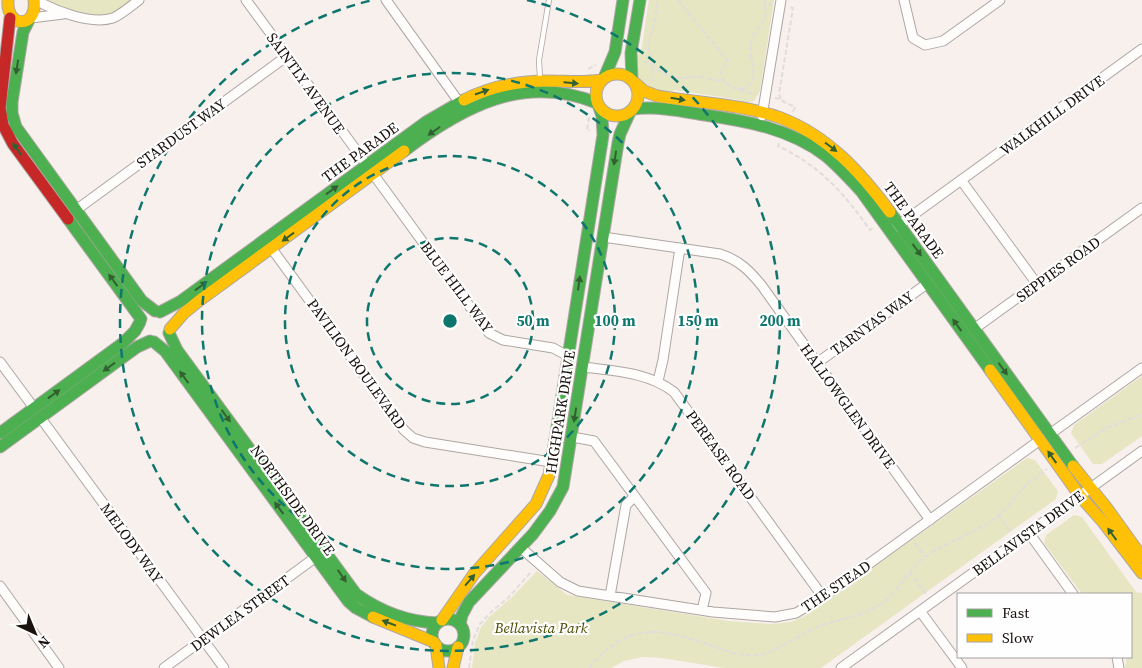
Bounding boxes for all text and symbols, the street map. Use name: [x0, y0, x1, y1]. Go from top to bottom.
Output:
street label: SAINTLY AVENUE: [262, 28, 350, 138]
one-way arrow: [13, 59, 21, 75]
street label: WALKHILL DRIVE: [995, 70, 1109, 160]
one-way arrow: [564, 79, 580, 87]
one-way arrow: [475, 88, 490, 95]
street label: STARDUST WAY: [132, 93, 231, 173]
one-way arrow: [670, 96, 686, 104]
street label: THE PARADE: [317, 117, 403, 187]
one-way arrow: [427, 126, 441, 136]
one-way arrow: [824, 141, 837, 152]
one-way arrow: [12, 142, 22, 156]
one-way arrow: [611, 150, 619, 166]
street label: THE PARADE: [879, 177, 949, 263]
one-way arrow: [326, 186, 339, 196]
street label: SEPPIES ROAD: [1012, 231, 1104, 307]
one-way arrow: [281, 232, 295, 242]
street label: BLUE HILL WAY: [416, 237, 499, 337]
one-way arrow: [912, 244, 922, 257]
one-way arrow: [108, 273, 118, 287]
one-way arrow: [575, 275, 583, 291]
one-way arrow: [194, 281, 208, 291]
street label: TARNYAS WAY: [826, 285, 918, 360]
street label: PAVILION BOULEVARD: [302, 294, 412, 434]
text: 50 m: [516, 310, 550, 331]
text: 100 m: [594, 310, 636, 331]
text: 150 m: [677, 310, 719, 331]
text: 200 m: [759, 310, 801, 331]
centre of rings: [441, 312, 459, 330]
one-way arrow: [952, 318, 962, 331]
street label: HALLOWGLEN DRIVE: [795, 339, 901, 473]
street label: HIGHPARK DRIVE: [540, 349, 580, 475]
one-way arrow: [102, 362, 116, 372]
one-way arrow: [997, 362, 1008, 375]
one-way arrow: [178, 371, 189, 384]
one-way arrow: [47, 389, 60, 399]
street label: PEREASE ROAD: [681, 406, 761, 504]
one-way arrow: [571, 407, 579, 423]
one-way arrow: [221, 409, 231, 423]
street label: NORTHSIDE DRIVE: [246, 441, 340, 559]
one-way arrow: [1047, 450, 1057, 463]
street label: BELLAVISTA DRIVE: [968, 485, 1088, 581]
street label: MELODY WAY: [96, 499, 168, 588]
one-way arrow: [274, 502, 285, 515]
one-way arrow: [1107, 527, 1117, 541]
street label: THE STEAD: [797, 555, 875, 617]
one-way arrow: [337, 569, 347, 582]
street label: DEWLEA STREET: [186, 570, 294, 656]
one-way arrow: [464, 575, 476, 587]
legend: [957, 593, 1132, 658]
text: Fast: [1002, 602, 1029, 623]
north arrow: [10, 608, 60, 658]
park label: Bellavista Park: [493, 617, 588, 638]
one-way arrow: [381, 619, 396, 627]
text: Slow: [1002, 627, 1034, 648]
text: N: [33, 632, 55, 653]

